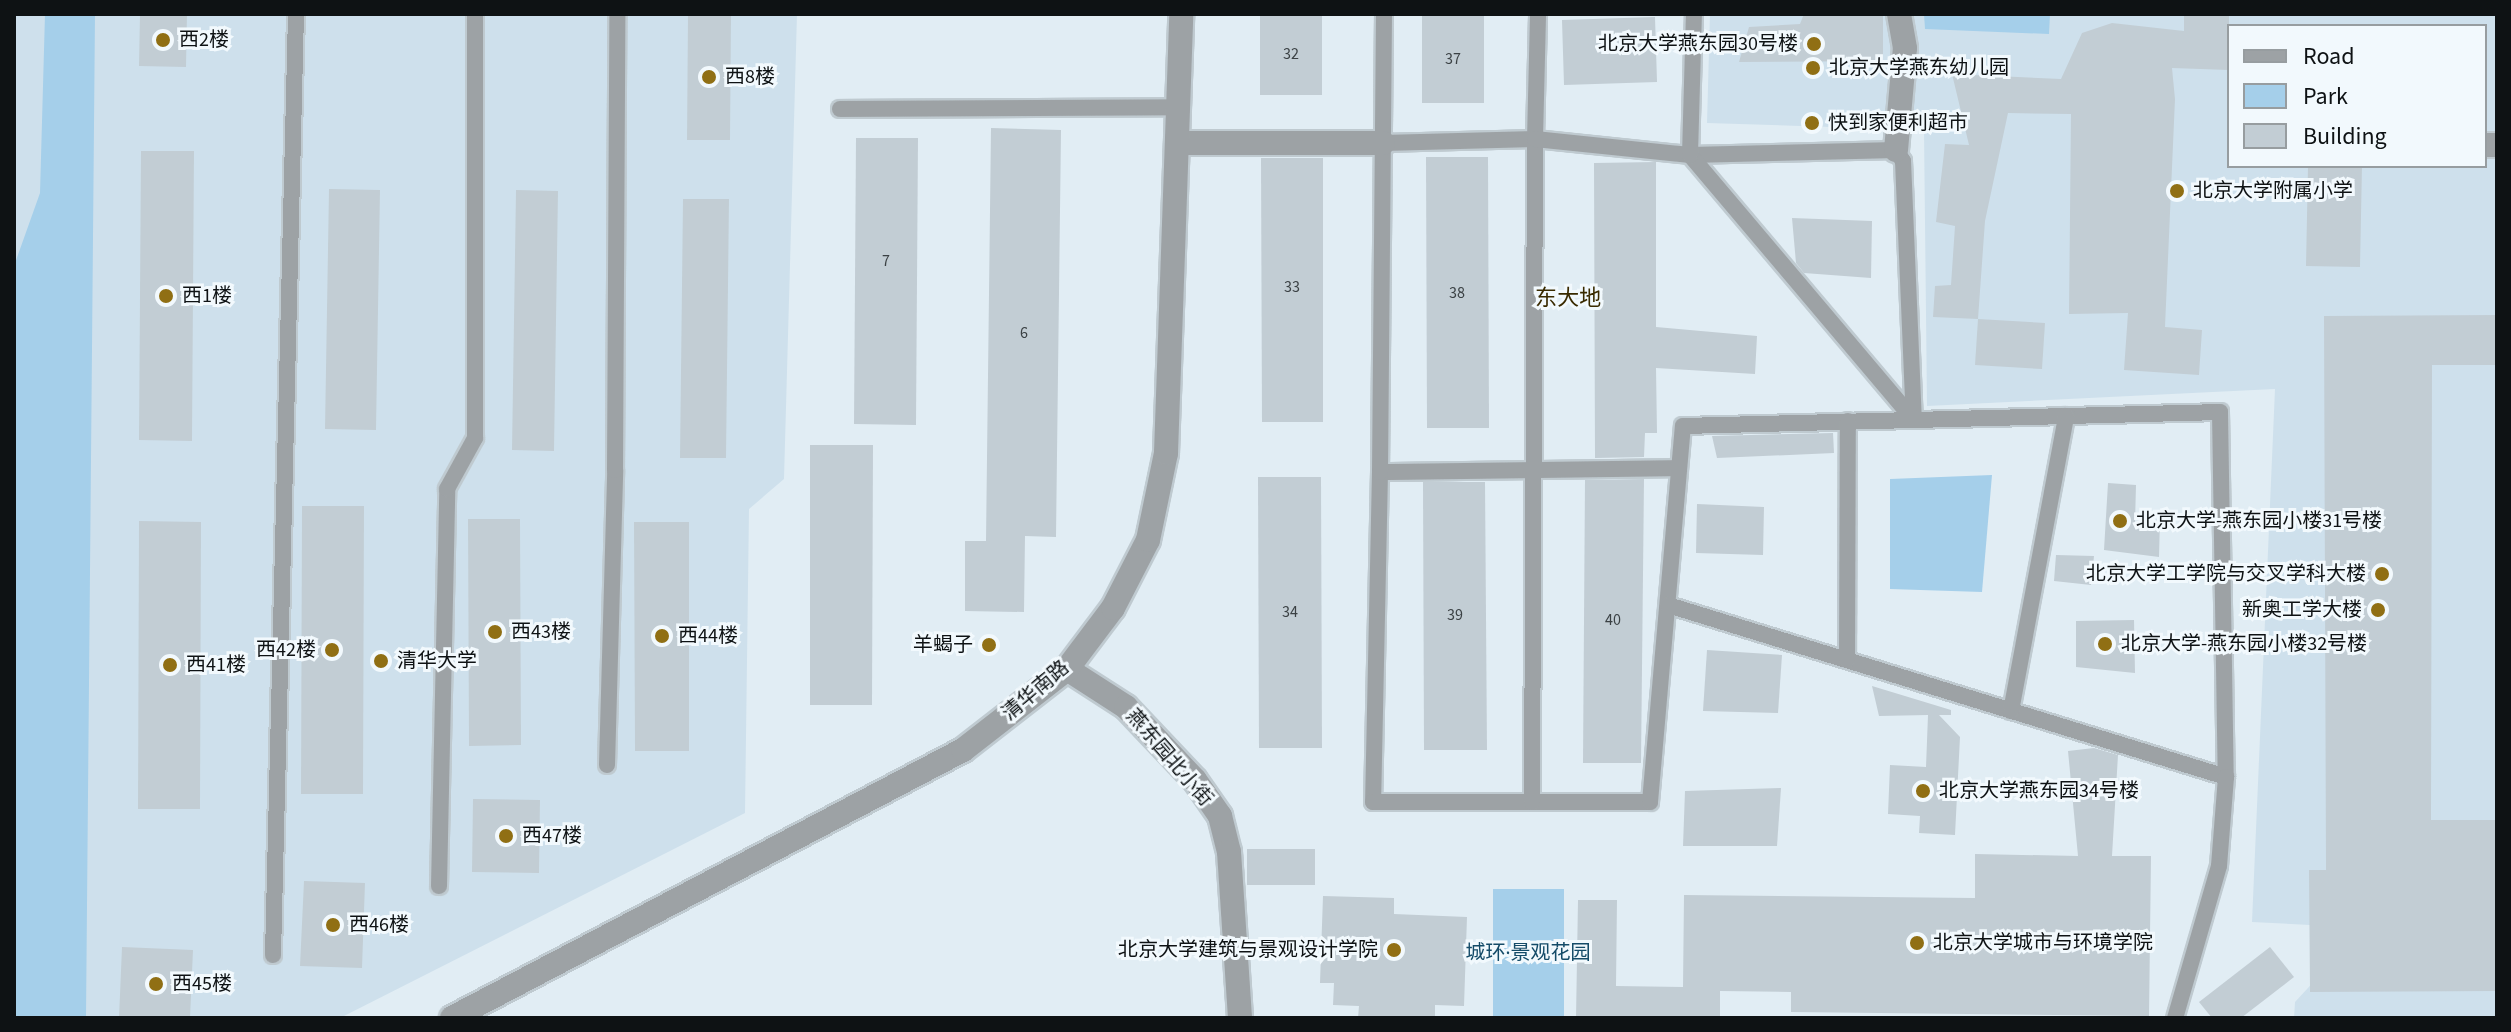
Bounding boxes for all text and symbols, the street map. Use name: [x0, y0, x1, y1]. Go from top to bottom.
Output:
legend: [2227, 24, 2487, 168]
place label: 西2楼: [179, 28, 229, 52]
marker: 西2楼: [154, 31, 172, 49]
place label: 北京大学燕东园30号楼: [1598, 32, 1798, 56]
marker: 北京大学燕东园30号楼: [1805, 35, 1823, 53]
text: Road: [2303, 39, 2355, 74]
house number: 32: [1283, 44, 1299, 64]
house number: 37: [1445, 49, 1461, 69]
place label: 北京大学燕东幼儿园: [1829, 56, 2009, 80]
marker: 北京大学燕东幼儿园: [1804, 59, 1822, 77]
place label: 西8楼: [725, 65, 775, 89]
marker: 西8楼: [700, 68, 718, 86]
text: Park: [2303, 79, 2348, 114]
place label: 快到家便利超市: [1828, 111, 1968, 135]
marker: 快到家便利超市: [1803, 114, 1821, 132]
text: Building: [2303, 119, 2387, 154]
place label: 北京大学附属小学: [2193, 179, 2353, 203]
marker: 北京大学附属小学: [2168, 182, 2186, 200]
house number: 7: [882, 251, 890, 271]
house number: 33: [1284, 277, 1300, 297]
house number: 38: [1449, 283, 1465, 303]
place label: 西1楼: [182, 284, 232, 308]
district label: 东大地: [1535, 286, 1601, 312]
marker: 西1楼: [157, 287, 175, 305]
house number: 6: [1020, 323, 1028, 343]
place label: 北京大学-燕东园小楼31号楼: [2136, 509, 2382, 533]
marker: 北京大学-燕东园小楼31号楼: [2111, 512, 2129, 530]
place label: 北京大学工学院与交叉学科大楼: [2086, 562, 2366, 586]
marker: 北京大学工学院与交叉学科大楼: [2373, 565, 2391, 583]
place label: 新奥工学大楼: [2242, 598, 2362, 622]
marker: 新奥工学大楼: [2369, 601, 2387, 619]
house number: 34: [1282, 602, 1298, 622]
house number: 39: [1447, 605, 1463, 625]
house number: 40: [1605, 610, 1621, 630]
place label: 西43楼: [511, 620, 571, 644]
marker: 西43楼: [486, 623, 504, 641]
place label: 西44楼: [678, 624, 738, 648]
marker: 西44楼: [653, 627, 671, 645]
place label: 北京大学-燕东园小楼32号楼: [2121, 632, 2367, 656]
place label: 羊蝎子: [913, 633, 973, 657]
marker: 北京大学-燕东园小楼32号楼: [2096, 635, 2114, 653]
marker: 羊蝎子: [980, 636, 998, 654]
place label: 西42楼: [256, 638, 316, 662]
marker: 西42楼: [323, 641, 341, 659]
place label: 清华大学: [397, 649, 477, 673]
marker: 清华大学: [372, 652, 390, 670]
place label: 西41楼: [186, 653, 246, 677]
marker: 西41楼: [161, 656, 179, 674]
street label: 清华南路: [998, 656, 1074, 726]
street label: 燕东园北小街: [1121, 705, 1217, 811]
place label: 北京大学燕东园34号楼: [1939, 779, 2139, 803]
marker: 北京大学燕东园34号楼: [1914, 782, 1932, 800]
place label: 西47楼: [522, 824, 582, 848]
marker: 西47楼: [497, 827, 515, 845]
place label: 西46楼: [349, 913, 409, 937]
marker: 西46楼: [324, 916, 342, 934]
place label: 北京大学城市与环境学院: [1933, 931, 2153, 955]
marker: 北京大学城市与环境学院: [1908, 934, 1926, 952]
place label: 北京大学建筑与景观设计学院: [1118, 938, 1378, 962]
marker: 北京大学建筑与景观设计学院: [1385, 941, 1403, 959]
park label: 城环·景观花园: [1466, 941, 1590, 965]
place label: 西45楼: [172, 972, 232, 996]
marker: 西45楼: [147, 975, 165, 993]

